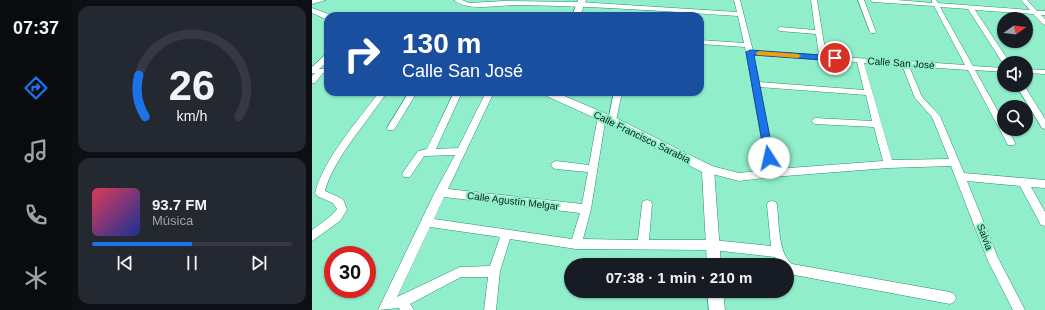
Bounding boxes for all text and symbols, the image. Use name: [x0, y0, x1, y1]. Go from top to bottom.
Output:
north arrow: [997, 12, 1033, 48]
map controls: [997, 12, 1033, 136]
text: 07:37: [13, 18, 59, 38]
icon: right: [336, 28, 388, 80]
text: 130 m: [402, 28, 481, 59]
pin: [818, 41, 852, 75]
icon: arrive: [824, 47, 846, 69]
street label: Calle San José: [867, 55, 935, 71]
button: sound: [997, 56, 1033, 92]
text: Calle San José: [402, 61, 523, 81]
text: 26: [169, 62, 215, 109]
icon: directions: [22, 74, 50, 102]
button: search: [997, 100, 1033, 136]
text: km/h: [177, 108, 208, 124]
street label: Calle Francisco Sarabia: [592, 109, 693, 165]
icon: music: [22, 137, 50, 165]
position arrow: [748, 137, 790, 179]
street label: Calle Agustín Melgar: [467, 190, 560, 212]
text: 93.7 FM: [152, 196, 207, 213]
icon: phone: [22, 201, 50, 229]
text: Música: [152, 213, 193, 228]
street label: Salvia: [975, 222, 995, 252]
speed limit sign: 30: [324, 246, 376, 298]
icon: previous: [114, 252, 136, 274]
icon: pause: [181, 252, 203, 274]
icon: next: [248, 252, 270, 274]
icon: climate: [22, 264, 50, 292]
text: 07:38 · 1 min · 210 m: [606, 269, 752, 286]

